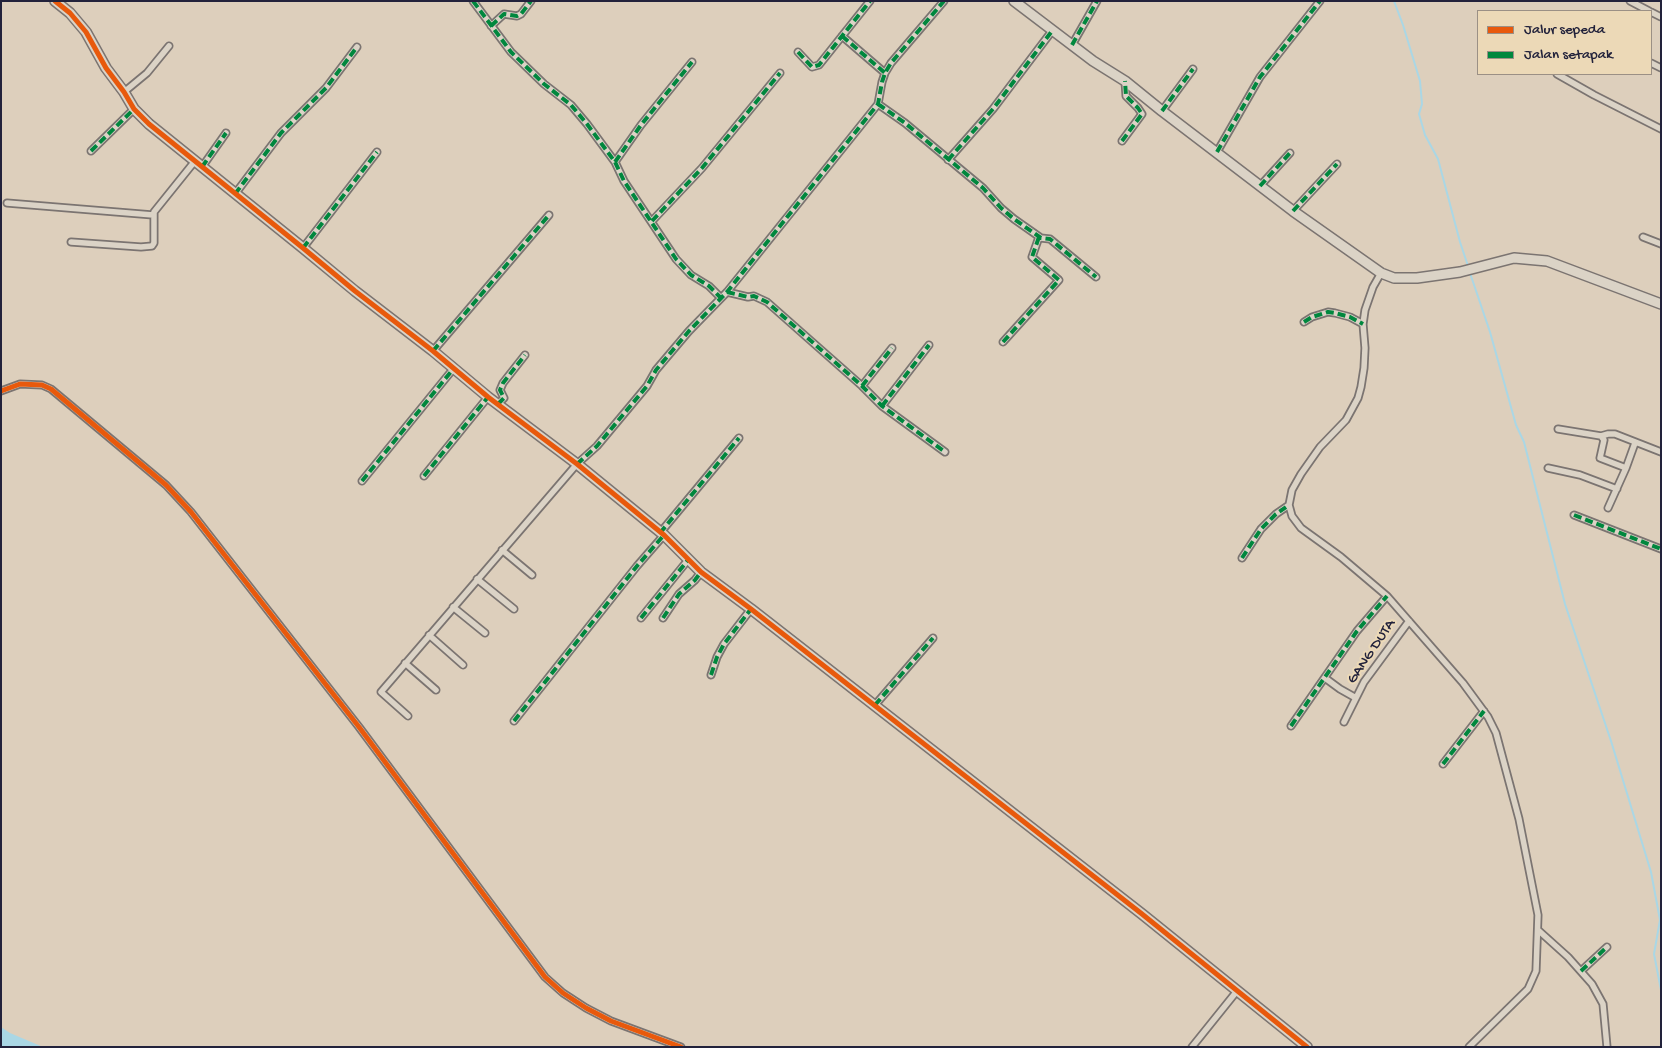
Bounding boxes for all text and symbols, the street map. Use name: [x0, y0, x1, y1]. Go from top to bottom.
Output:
legend: [1477, 10, 1652, 75]
text: Jalur sepeda: [1524, 21, 1605, 39]
text: Jalan setapak: [1524, 46, 1613, 64]
street label: GANG DUTA: [1344, 616, 1400, 688]

